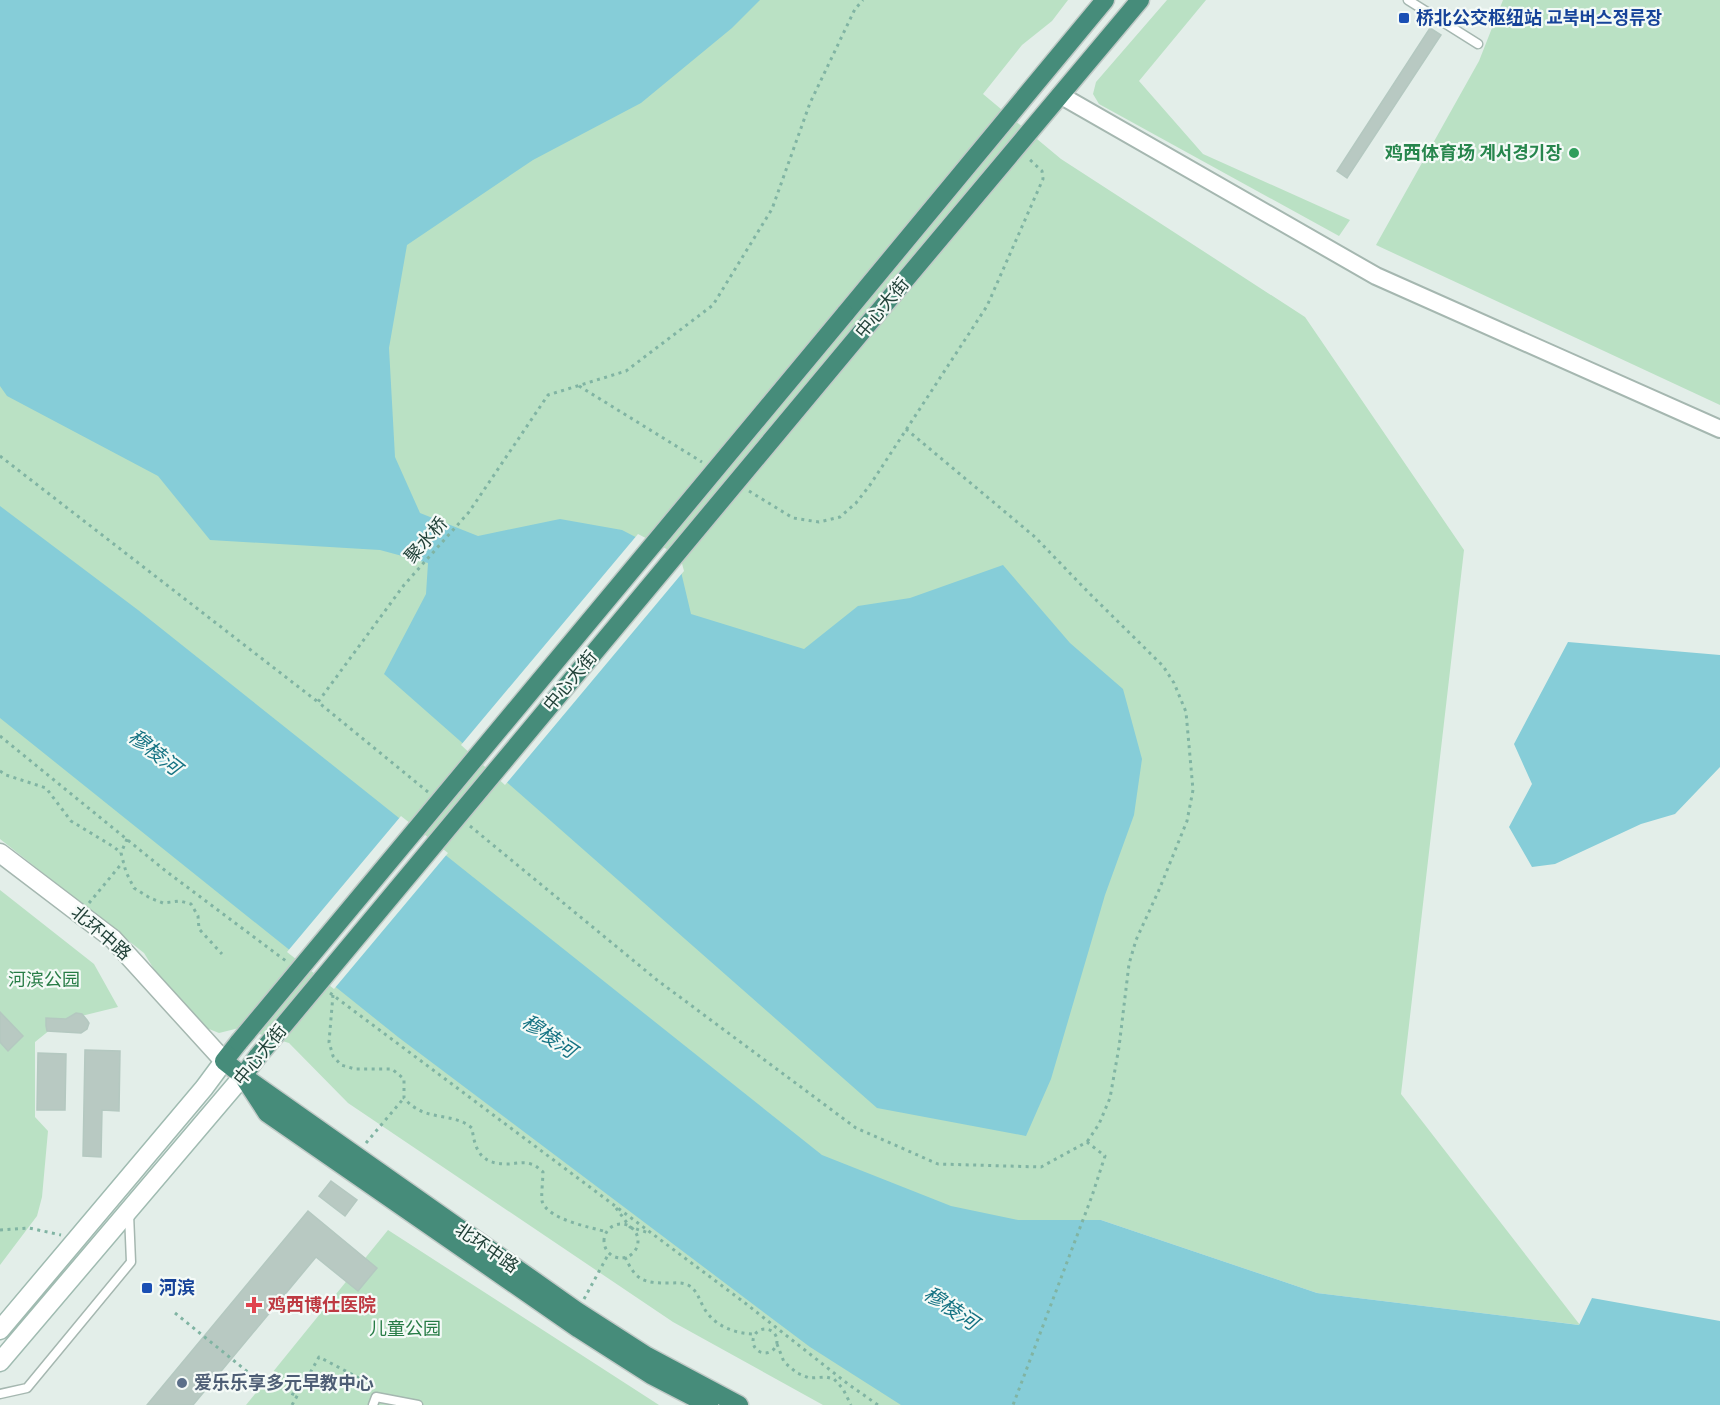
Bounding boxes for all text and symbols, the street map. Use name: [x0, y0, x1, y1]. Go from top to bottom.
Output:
place label: 桥北公交枢纽站 교북버스정류장: [1416, 7, 1663, 28]
marker: 桥北公交枢纽站 교북버스정류장: [1397, 11, 1411, 25]
place label: 鸡西体育场 계서경기장: [1385, 142, 1562, 163]
marker: 鸡西体育场 계서경기장: [1567, 146, 1581, 160]
street label: 中心大街: [850, 273, 913, 342]
street label: 聚水桥: [400, 512, 451, 567]
street label: 中心大街: [538, 646, 601, 715]
water label: 穆棱河: [124, 724, 189, 782]
street label: 北环中路: [67, 901, 135, 964]
park label: 河滨公园: [8, 969, 80, 990]
water label: 穆棱河: [517, 1009, 584, 1065]
street label: 中心大街: [229, 1020, 290, 1089]
street label: 北环中路: [452, 1218, 523, 1277]
place label: 河滨: [159, 1277, 195, 1298]
marker: 河滨: [140, 1281, 154, 1295]
water label: 穆棱河: [919, 1281, 986, 1337]
place label: 鸡西博仕医院: [268, 1294, 376, 1315]
marker: 鸡西博仕医院: [245, 1296, 263, 1314]
park label: 儿童公园: [369, 1318, 441, 1339]
place label: 爱乐乐享多元早教中心: [194, 1372, 374, 1393]
marker: 爱乐乐享多元早教中心: [175, 1376, 189, 1390]

